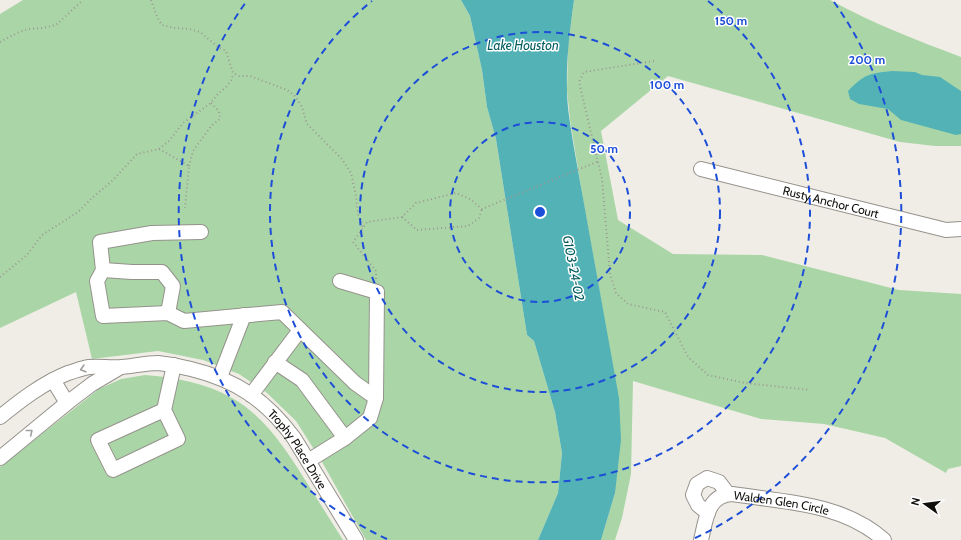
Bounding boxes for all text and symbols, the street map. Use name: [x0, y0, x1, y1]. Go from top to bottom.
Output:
text: 150 m: [715, 13, 747, 28]
water label: Lake Houston: [487, 37, 559, 53]
text: 200 m: [849, 52, 885, 67]
text: 100 m: [650, 77, 684, 92]
text: 50 m: [590, 141, 618, 156]
street label: Rusty Anchor Court: [781, 182, 881, 221]
centre of rings: [533, 205, 547, 219]
water label: G103-24-02: [560, 234, 588, 302]
one-way arrow: [79, 364, 86, 373]
street label: Trophy Place Drive: [265, 406, 331, 492]
one-way arrow: [25, 430, 32, 437]
north arrow: [905, 484, 945, 524]
street label: Walden Glen Circle: [733, 487, 831, 518]
text: N: [908, 496, 923, 507]

